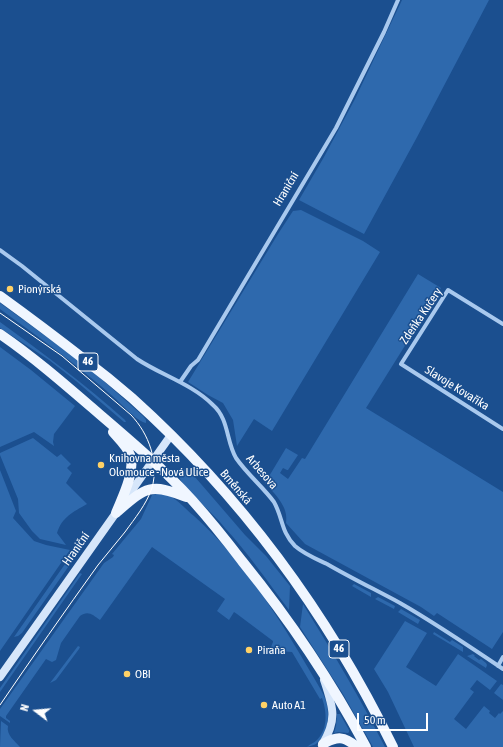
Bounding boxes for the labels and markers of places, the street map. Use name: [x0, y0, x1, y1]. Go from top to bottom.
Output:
place label: Pionýrská: [18, 282, 61, 296]
marker: Pionýrská: [5, 284, 15, 294]
place label: Knihovna města Olomouce - Nová Ulice: [109, 451, 209, 479]
marker: Knihovna města Olomouce - Nová Ulice: [96, 460, 106, 470]
place label: Piraňa: [257, 643, 286, 657]
marker: Piraňa: [244, 645, 254, 655]
place label: OBI: [135, 667, 151, 681]
marker: OBI: [122, 669, 132, 679]
place label: Auto A1: [272, 698, 306, 712]
marker: Auto A1: [259, 700, 269, 710]

